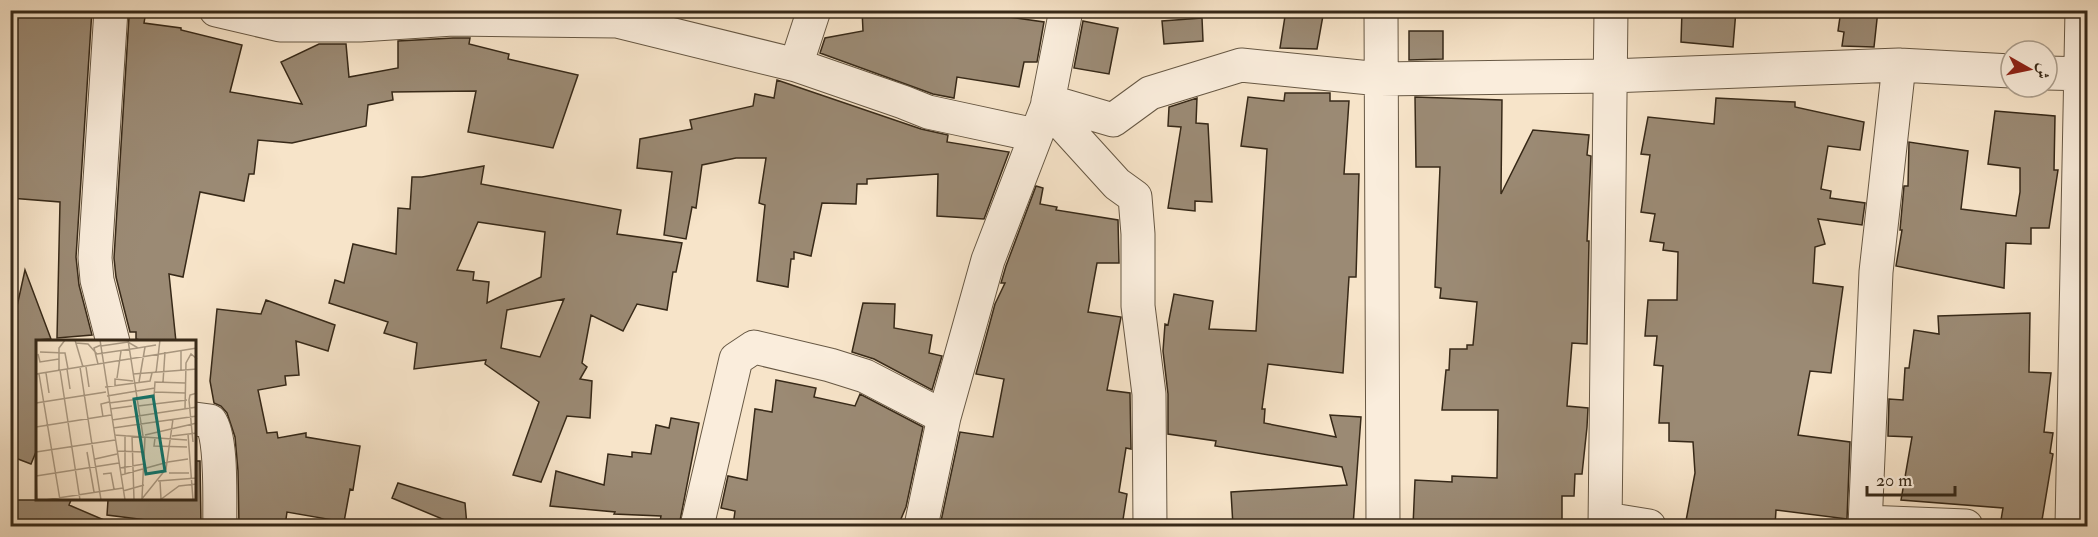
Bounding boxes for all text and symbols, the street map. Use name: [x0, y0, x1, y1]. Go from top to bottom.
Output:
north arrow: [1999, 39, 2059, 99]
text: ش: [2032, 62, 2054, 81]
inset map: [36, 340, 196, 501]
scale bar: [1867, 459, 1956, 497]
text: 20 m: [1876, 469, 1912, 492]

